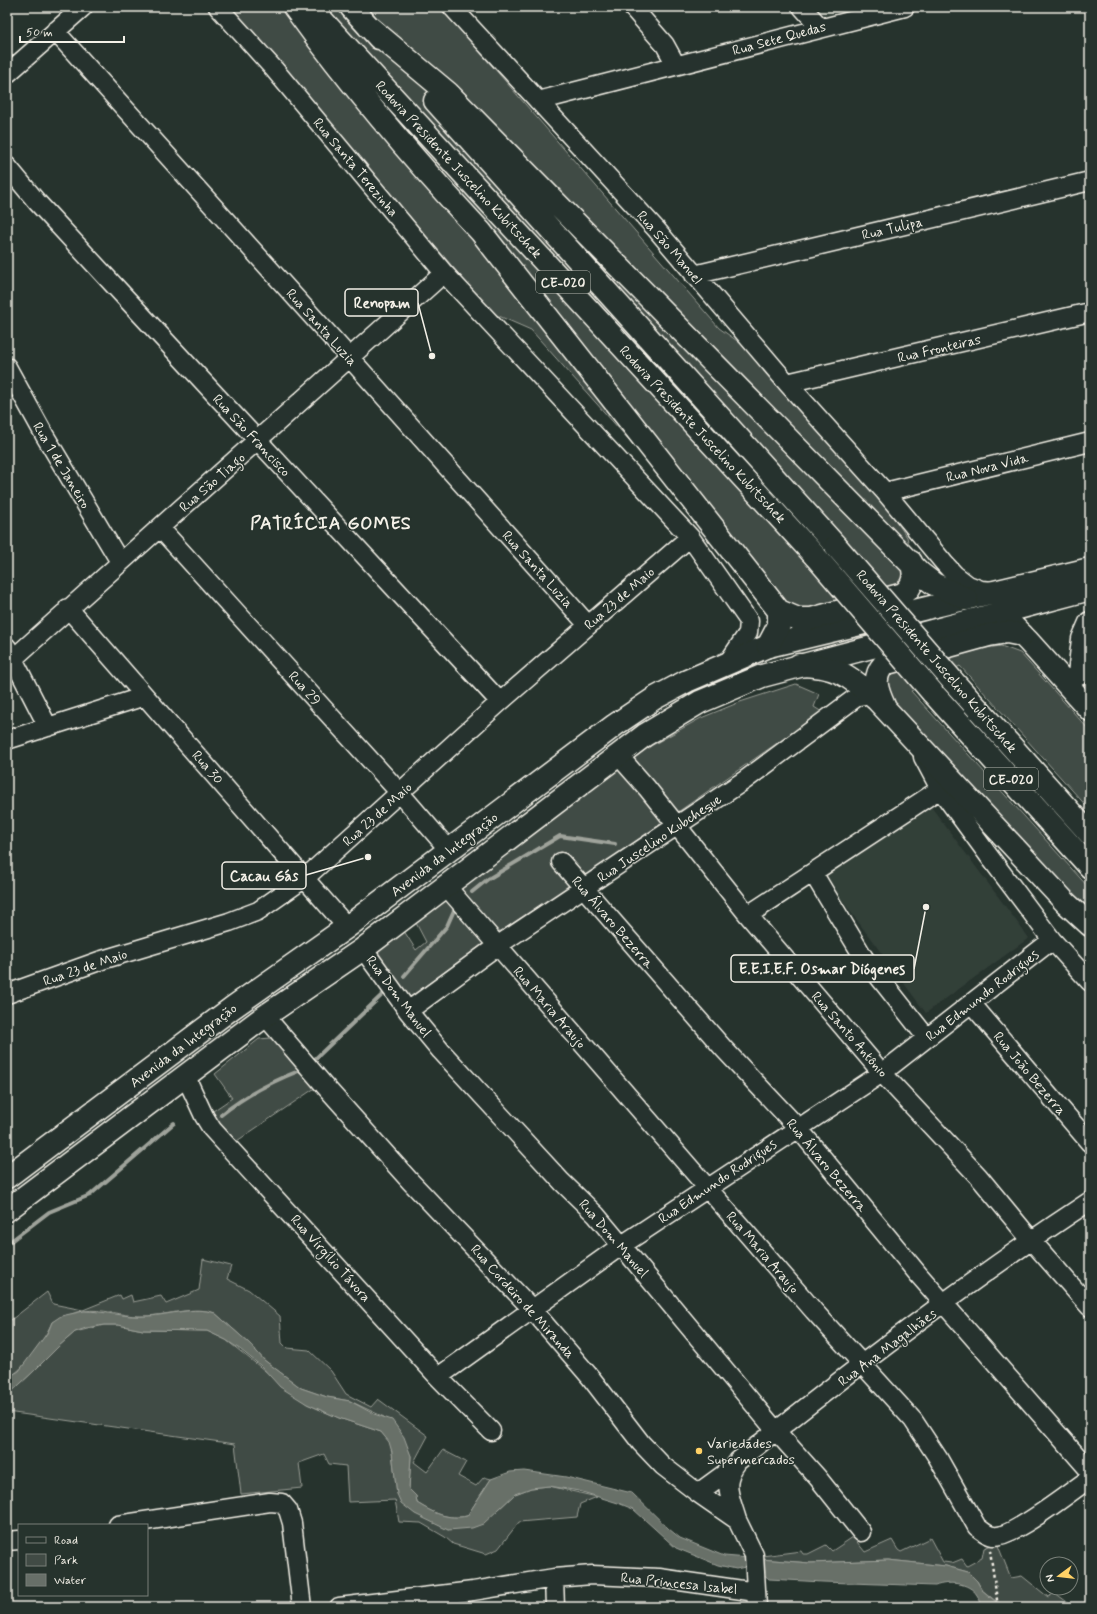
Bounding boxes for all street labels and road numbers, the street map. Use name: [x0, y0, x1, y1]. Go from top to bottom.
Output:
street label: Rua Sete Quedas: [731, 18, 828, 60]
street label: Rodovia Presidente Juscelino Kubitschek: [371, 77, 546, 262]
street label: Rua Santa Terezinha: [309, 114, 402, 221]
street label: Rua São Manoel: [632, 207, 706, 288]
street label: Rua Tulipa: [860, 213, 924, 245]
road number: CE-020: [536, 271, 590, 293]
street label: Rua Santa Luzia: [282, 285, 361, 370]
street label: Rua Fronteiras: [896, 331, 983, 367]
street label: Rodovia Presidente Juscelino Kubitschek: [615, 342, 790, 527]
street label: Rua São Francisco: [208, 391, 294, 481]
street label: Rua 1 de Janeiro: [28, 419, 94, 512]
street label: Rua São Tiago: [176, 449, 251, 518]
street label: Rua Nova Vida: [944, 449, 1031, 487]
street label: Rua Santa Luzia: [498, 527, 577, 612]
street label: Rua 23 de Maio: [581, 563, 659, 634]
street label: Rodovia Presidente Juscelino Kubitschek: [852, 566, 1021, 757]
street label: Rua 29: [284, 668, 324, 710]
street label: Rua 30: [188, 747, 227, 788]
road number: CE-020: [984, 768, 1038, 790]
street label: Rua 23 de Maio: [339, 779, 416, 851]
street label: Rua Juscelino Kubcheque: [594, 790, 726, 887]
street label: Avenida da Integração: [387, 809, 502, 902]
street label: Rua Álvaro Bezerra: [567, 873, 658, 973]
street label: Rua 23 de Maio: [41, 945, 130, 991]
street label: Rua Edmundo Rodrigues: [922, 946, 1045, 1047]
street label: Rua Dom Manuel: [362, 952, 435, 1041]
street label: Rua Maria Araujo: [509, 963, 590, 1052]
street label: Rua Santo Antônio: [807, 988, 892, 1082]
street label: Avenida da Integração: [126, 1000, 241, 1093]
street label: Rua João Bezerra: [989, 1028, 1070, 1119]
street label: Rua Álvaro Bezerra: [782, 1115, 871, 1217]
street label: Rua Edmundo Rodrigues: [655, 1135, 782, 1230]
street label: Rua Dom Manuel: [574, 1196, 652, 1281]
street label: Rua Maria Araujo: [722, 1208, 803, 1297]
street label: Rua Virgílio Távora: [285, 1211, 374, 1307]
street label: Rua Cordeiro de Miranda: [466, 1241, 578, 1362]
street label: Rua Ana Magalhães: [835, 1305, 941, 1392]
street label: Rua Princesa Isabel: [620, 1569, 738, 1599]

